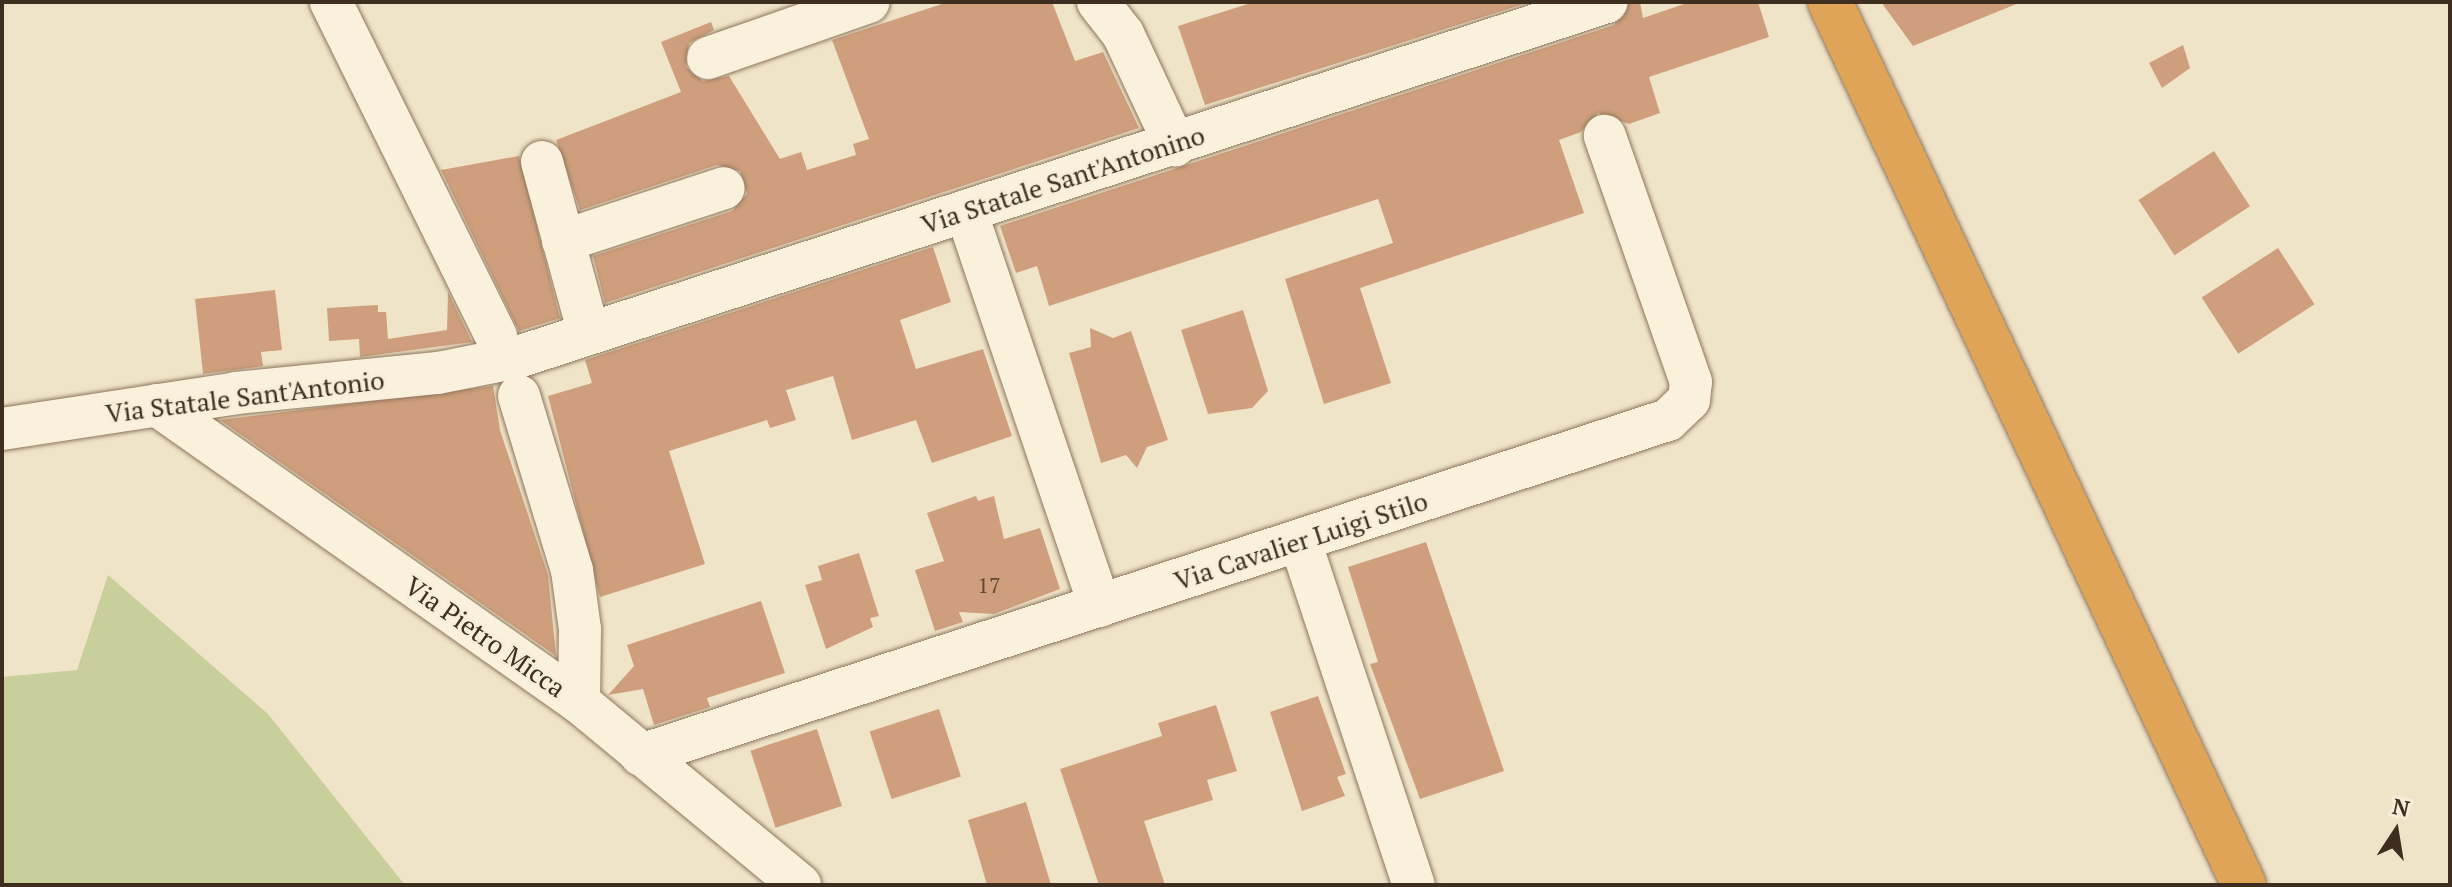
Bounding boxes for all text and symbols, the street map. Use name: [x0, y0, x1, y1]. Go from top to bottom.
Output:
street label: Via Statale Sant'Antonino: [917, 119, 1209, 241]
street label: Via Statale Sant'Antonio: [104, 364, 386, 430]
street label: Via Cavalier Luigi Stilo: [1170, 485, 1432, 597]
street label: Via Pietro Micca: [399, 570, 571, 704]
house number: 17: [977, 572, 1001, 598]
north arrow: [2356, 791, 2436, 871]
text: N: [2390, 791, 2412, 823]

